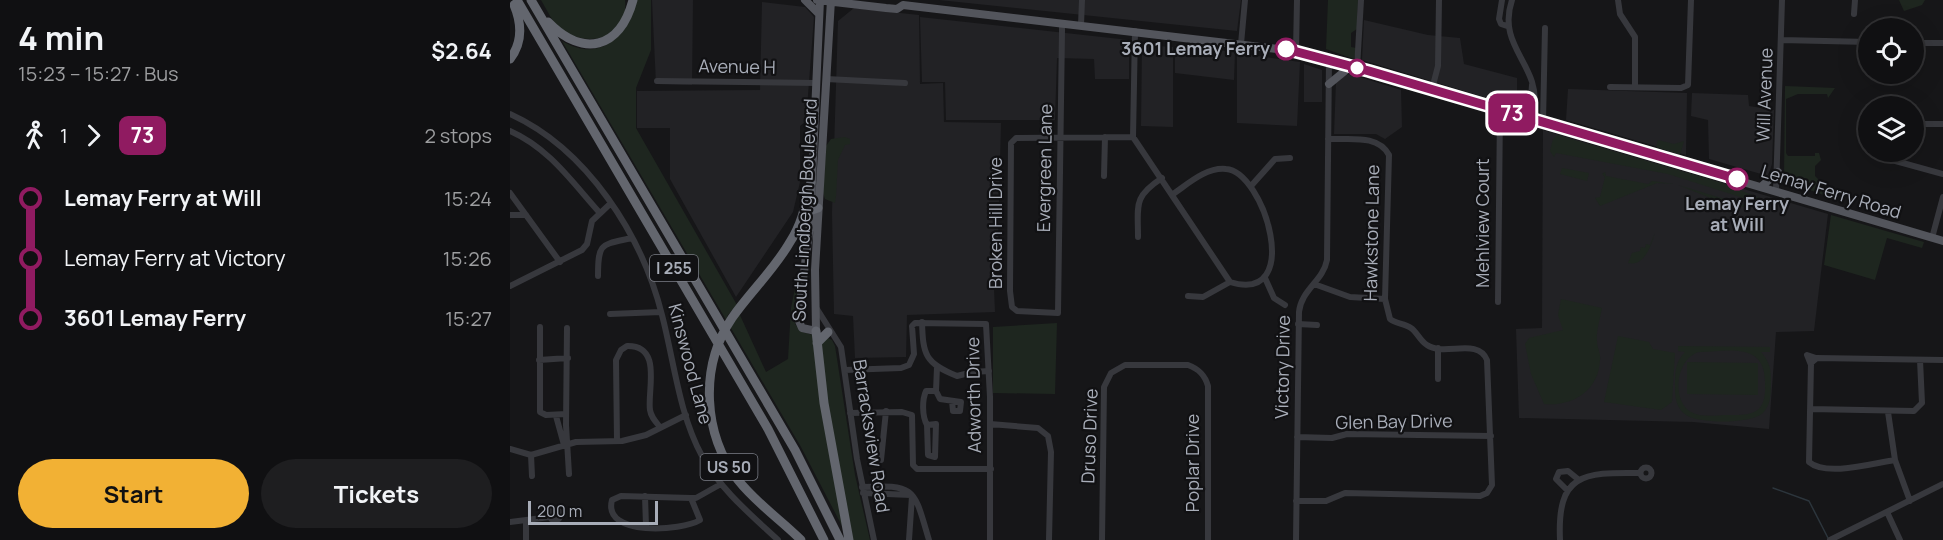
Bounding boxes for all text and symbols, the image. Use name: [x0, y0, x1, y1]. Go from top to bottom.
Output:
text: 4 min: [18, 15, 104, 60]
map controls: [1858, 18, 1924, 162]
button: locate: [1858, 18, 1924, 84]
text: $2.64: [431, 36, 492, 66]
place label: 3601 Lemay Ferry: [1121, 36, 1270, 60]
marker: 3601 Lemay Ferry: [1275, 38, 1297, 60]
street label: Will Avenue: [1750, 47, 1778, 143]
street label: Avenue H: [698, 53, 776, 79]
unlabelled marker: [1348, 59, 1366, 77]
text: 15:23 – 15:27 · Bus: [18, 60, 179, 87]
line badge: 73: [1485, 94, 1539, 132]
button: layers: [1858, 96, 1924, 162]
street label: South Lindbergh Boulevard: [786, 98, 822, 322]
text: 73: [1500, 99, 1524, 127]
street label: Evergreen Lane: [1031, 104, 1057, 232]
icon: walk: [18, 119, 51, 152]
icon: forward: [77, 119, 110, 152]
text: 73: [131, 121, 154, 149]
text: 1: [60, 122, 68, 149]
text: 2 stops: [424, 122, 492, 149]
street label: Broken Hill Drive: [983, 157, 1007, 289]
street label: Mehlview Court: [1470, 158, 1494, 288]
street label: Lemay Ferry Road: [1758, 158, 1904, 224]
street label: Hawkstone Lane: [1358, 164, 1384, 301]
marker: Lemay Ferry at Will: [1726, 168, 1748, 190]
text: Lemay Ferry at Will: [64, 183, 262, 213]
text: 15:24: [444, 185, 492, 212]
place label: Lemay Ferry at Will: [1685, 191, 1789, 236]
text: Lemay Ferry at Victory: [64, 243, 286, 273]
text: 15:26: [443, 245, 492, 272]
road number: I 255: [650, 255, 698, 281]
street label: Kinswood Lane: [663, 301, 719, 427]
text: 3601 Lemay Ferry: [64, 303, 246, 333]
text: 15:27: [445, 305, 492, 332]
street label: Victory Drive: [1269, 315, 1295, 419]
street label: Adworth Drive: [960, 337, 986, 453]
street label: Barracksview Road: [848, 357, 896, 514]
street label: Druso Drive: [1075, 388, 1103, 484]
street label: Glen Bay Drive: [1335, 408, 1453, 434]
street label: Poplar Drive: [1180, 414, 1204, 512]
road number: US 50: [700, 454, 758, 480]
button: Start: [18, 459, 249, 528]
button: Tickets: [261, 459, 492, 528]
scale bar: [528, 498, 658, 526]
text: 200 m: [537, 500, 582, 522]

